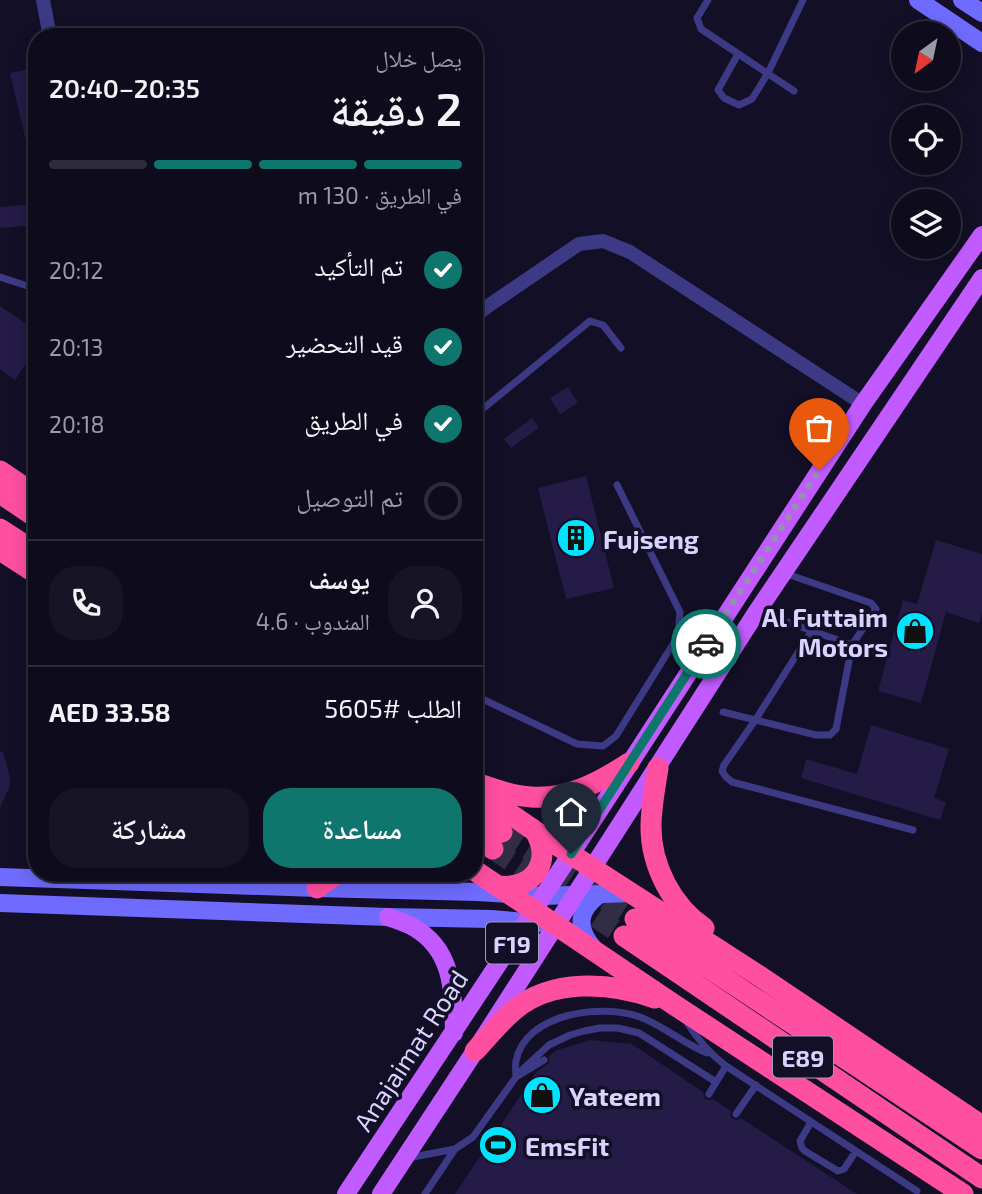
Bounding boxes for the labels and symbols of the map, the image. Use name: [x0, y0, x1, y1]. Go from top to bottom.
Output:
north arrow: [891, 21, 961, 91]
pin: [789, 398, 849, 470]
building icon: Fujseng: [555, 517, 597, 559]
place label: Fujseng: [603, 523, 699, 554]
place label: Al Futtaim Motors: [762, 601, 888, 662]
courier: [671, 609, 741, 679]
shop icon: Al Futtaim Motors: [894, 610, 936, 652]
pin: [541, 782, 601, 854]
road number: F19: [486, 923, 538, 964]
street label: Anajaimat Road: [347, 964, 473, 1136]
road number: E89: [773, 1036, 833, 1078]
shop icon: Yateem: [521, 1074, 563, 1116]
place label: Yateem: [569, 1080, 661, 1111]
sports icon: EmsFit: [477, 1124, 519, 1166]
place label: EmsFit: [525, 1130, 609, 1161]

